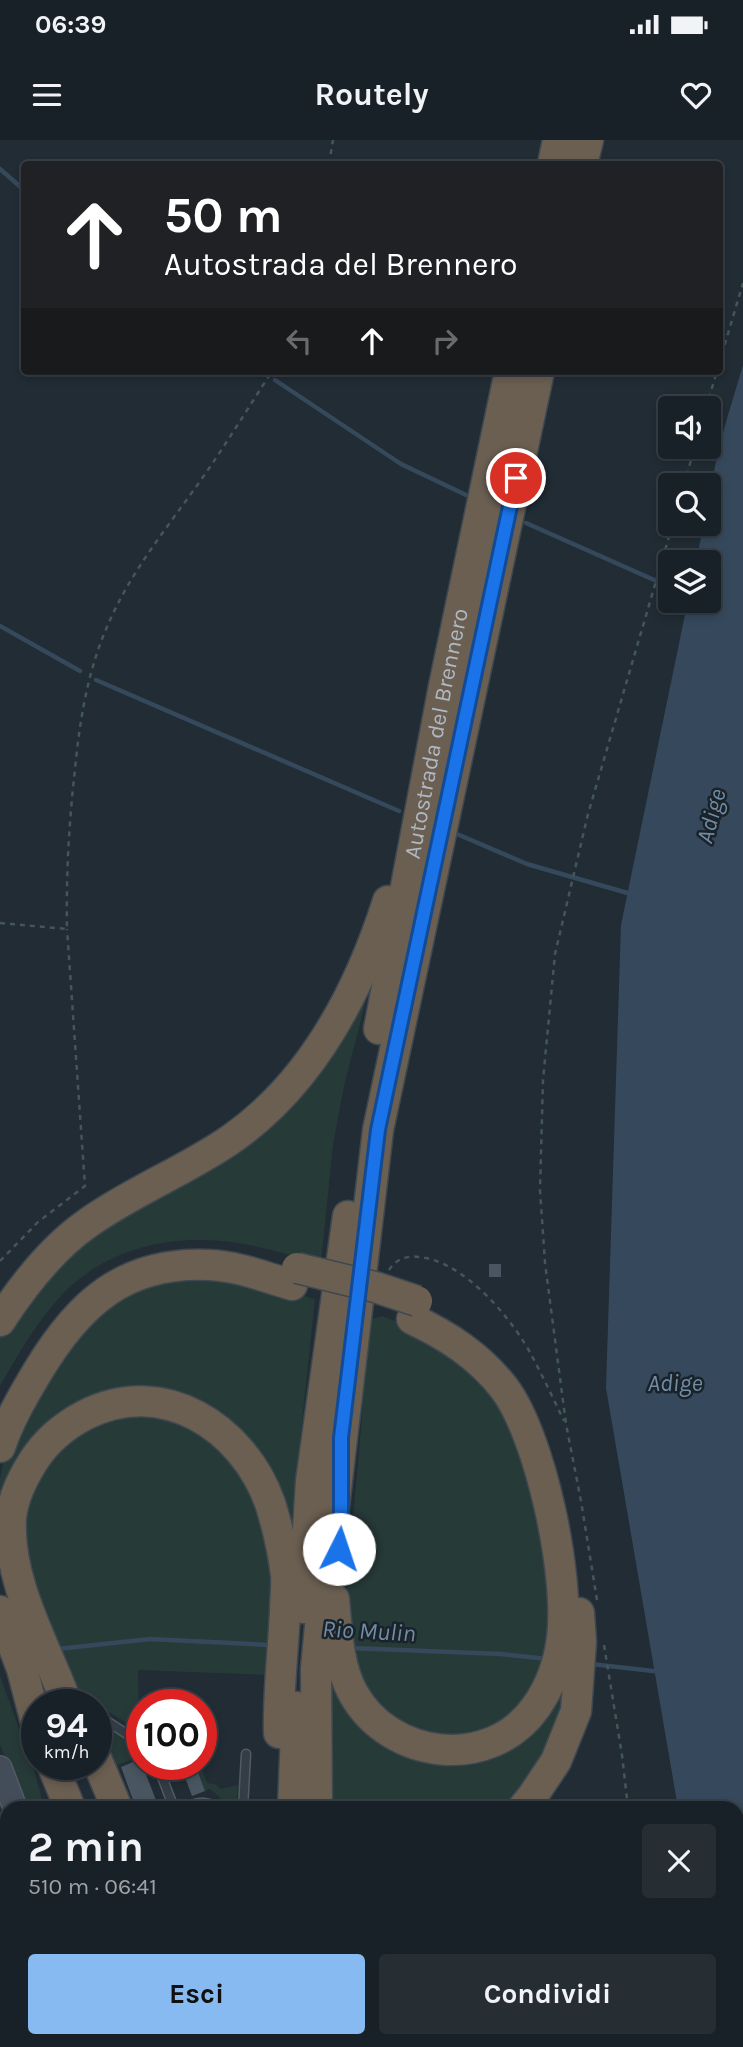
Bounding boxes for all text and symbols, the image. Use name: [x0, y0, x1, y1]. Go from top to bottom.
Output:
text: 06:39: [35, 9, 106, 40]
icon: menu: [28, 76, 66, 114]
text: Routely: [314, 76, 429, 113]
icon: heart: [677, 76, 715, 114]
text: 50 m: [164, 187, 282, 244]
icon: ahead: [49, 189, 140, 280]
text: Autostrada del Brennero: [164, 246, 517, 283]
icon: left: [280, 322, 318, 360]
icon: ahead: [353, 322, 391, 360]
icon: right: [426, 322, 464, 360]
map controls: [658, 396, 721, 613]
button: sound: [658, 396, 721, 459]
pin: [486, 448, 546, 508]
icon: arrive: [497, 459, 535, 497]
button: search: [658, 473, 721, 536]
button: layers: [658, 550, 721, 613]
street label: Autostrada del Brennero: [399, 606, 474, 861]
water label: Adige: [690, 786, 732, 846]
water label: Adige: [647, 1369, 703, 1397]
position arrow: [302, 1512, 376, 1586]
water label: Rio Mulin: [322, 1615, 416, 1647]
speed limit sign: 100: [126, 1689, 217, 1780]
text: 94: [45, 1705, 88, 1746]
text: km/h: [44, 1741, 89, 1763]
text: 2 min: [28, 1822, 144, 1872]
button: close: [642, 1824, 716, 1898]
text: 510 m · 06:41: [28, 1873, 157, 1900]
button: Esci: [28, 1954, 365, 2034]
button: Condividi: [379, 1954, 716, 2034]

